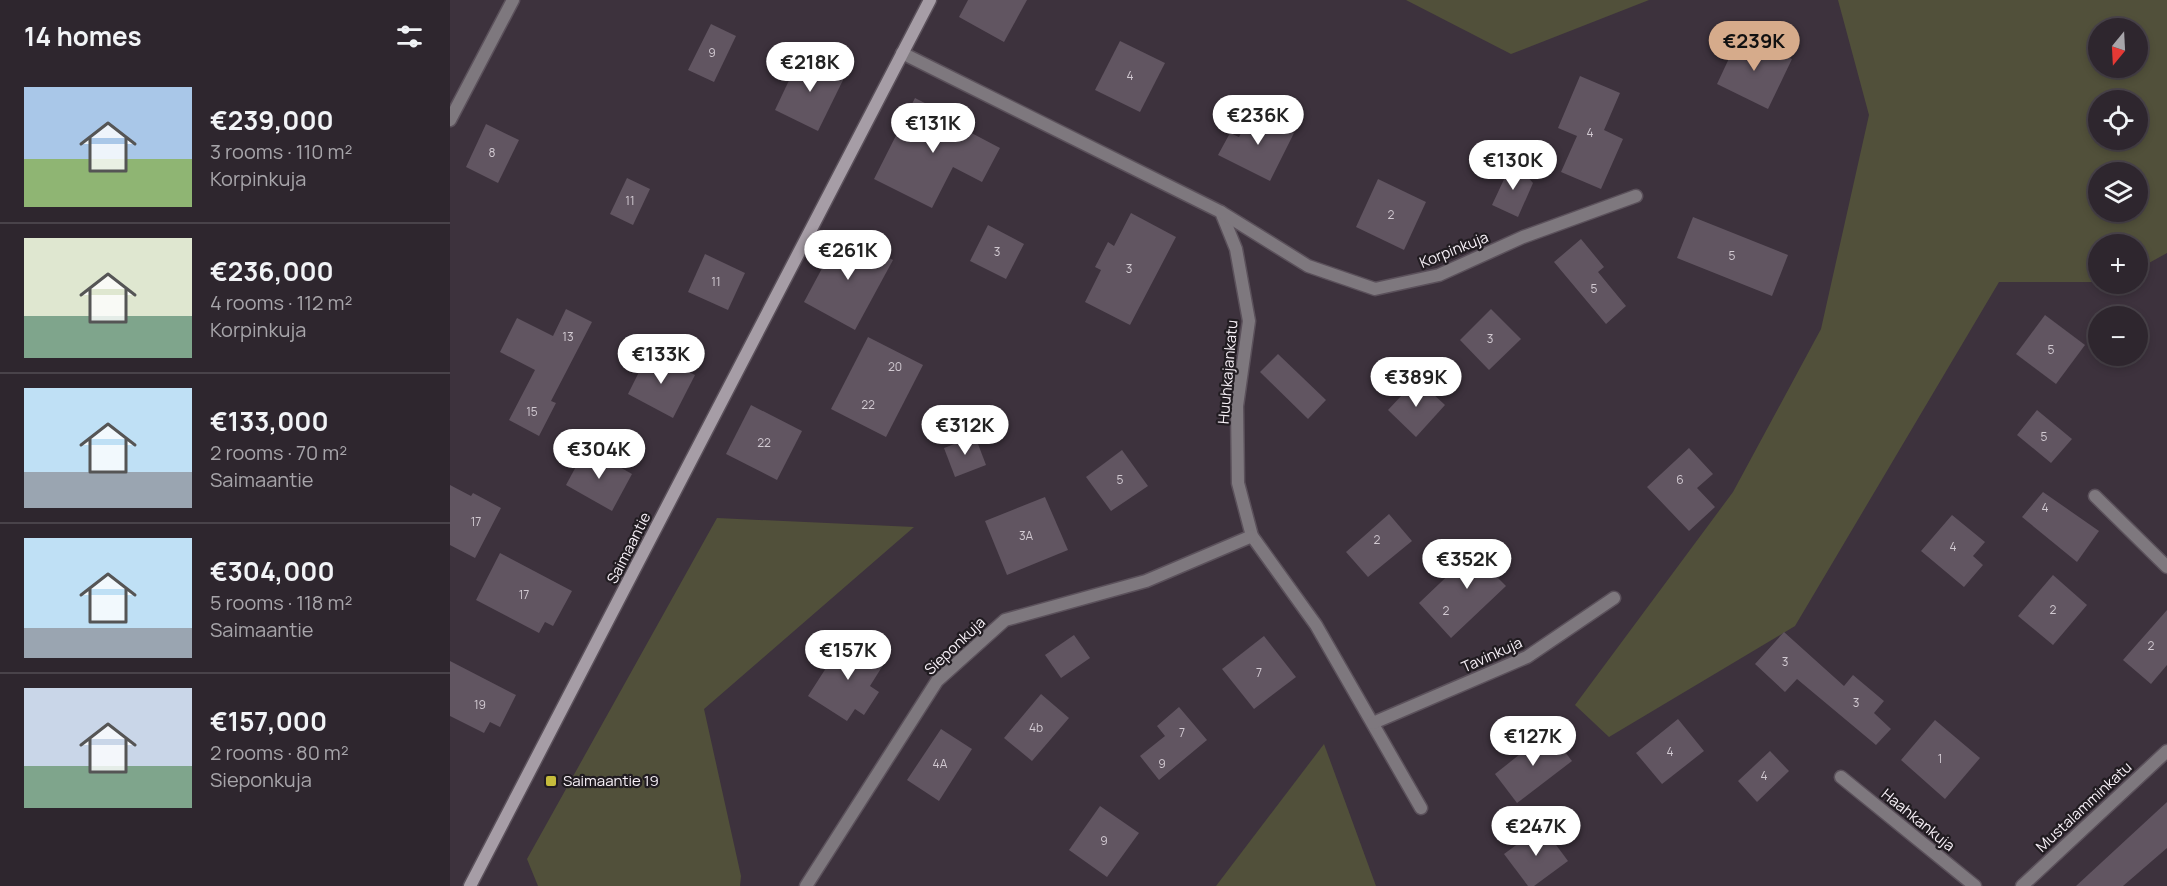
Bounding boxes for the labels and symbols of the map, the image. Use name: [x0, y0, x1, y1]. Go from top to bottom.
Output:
north arrow: [2088, 18, 2148, 78]
pin: €239K: [1712, 21, 1796, 72]
pin: €218K: [768, 42, 852, 93]
house number: 9: [708, 44, 716, 61]
house number: 4: [1126, 67, 1134, 84]
pin: €236K: [1216, 95, 1300, 146]
pin: €131K: [891, 103, 975, 154]
house number: 4: [1586, 124, 1594, 141]
pin: €130K: [1471, 140, 1555, 191]
house number: 8: [489, 144, 496, 161]
house number: 11: [625, 192, 635, 209]
house number: 2: [1388, 206, 1395, 223]
street label: Korpinkuja: [1416, 226, 1491, 273]
pin: €261K: [806, 230, 890, 281]
house number: 3: [994, 243, 1000, 260]
house number: 5: [1729, 247, 1736, 264]
house number: 3: [1126, 260, 1132, 277]
house number: 11: [711, 273, 721, 290]
house number: 5: [1591, 280, 1598, 297]
street label: Huuhkajankatu: [1212, 319, 1243, 425]
house number: 13: [562, 328, 574, 345]
house number: 3: [1487, 330, 1493, 347]
pin: €133K: [619, 334, 703, 385]
house number: 5: [2048, 341, 2055, 358]
pin: €389K: [1374, 357, 1458, 408]
house number: 20: [888, 358, 902, 375]
house number: 22: [861, 396, 875, 413]
house number: 15: [526, 403, 538, 420]
pin: €312K: [923, 405, 1007, 456]
house number: 5: [2041, 428, 2048, 445]
pin: €304K: [557, 429, 641, 480]
house number: 22: [757, 434, 771, 451]
house number: 5: [1117, 471, 1124, 488]
house number: 6: [1676, 471, 1684, 488]
house number: 4: [2041, 499, 2049, 516]
street label: Saimaantie: [602, 508, 656, 587]
house number: 17: [471, 513, 481, 530]
house number: 3A: [1019, 527, 1034, 544]
house number: 2: [1374, 531, 1381, 548]
house number: 4: [1949, 538, 1957, 555]
pin: €352K: [1425, 539, 1509, 590]
house number: 17: [519, 586, 529, 603]
house number: 2: [2050, 601, 2057, 618]
house number: 2: [1443, 602, 1450, 619]
street label: Sieponkuja: [920, 612, 990, 679]
pin: €157K: [806, 630, 890, 681]
street label: Tavinkuja: [1458, 632, 1525, 677]
house number: 2: [2148, 637, 2155, 654]
house number: 3: [1782, 653, 1788, 670]
house number: 7: [1256, 664, 1262, 681]
house number: 3: [1853, 694, 1859, 711]
house number: 19: [474, 696, 486, 713]
pin: €127K: [1491, 716, 1575, 767]
house number: 4b: [1029, 719, 1043, 736]
house number: 7: [1179, 724, 1185, 741]
house number: 4: [1666, 743, 1674, 760]
house number: 1: [1938, 750, 1942, 767]
house number: 4A: [933, 755, 948, 772]
house number: 9: [1158, 755, 1166, 772]
street label: Mustalamminkatu: [2031, 757, 2136, 857]
house number: 4: [1760, 767, 1768, 784]
place label: Saimaantie 19: [563, 770, 659, 791]
marker: Saimaantie 19: [544, 774, 558, 788]
street label: Haahkankuja: [1877, 783, 1959, 856]
pin: €247K: [1494, 806, 1578, 857]
house number: 9: [1100, 832, 1108, 849]

